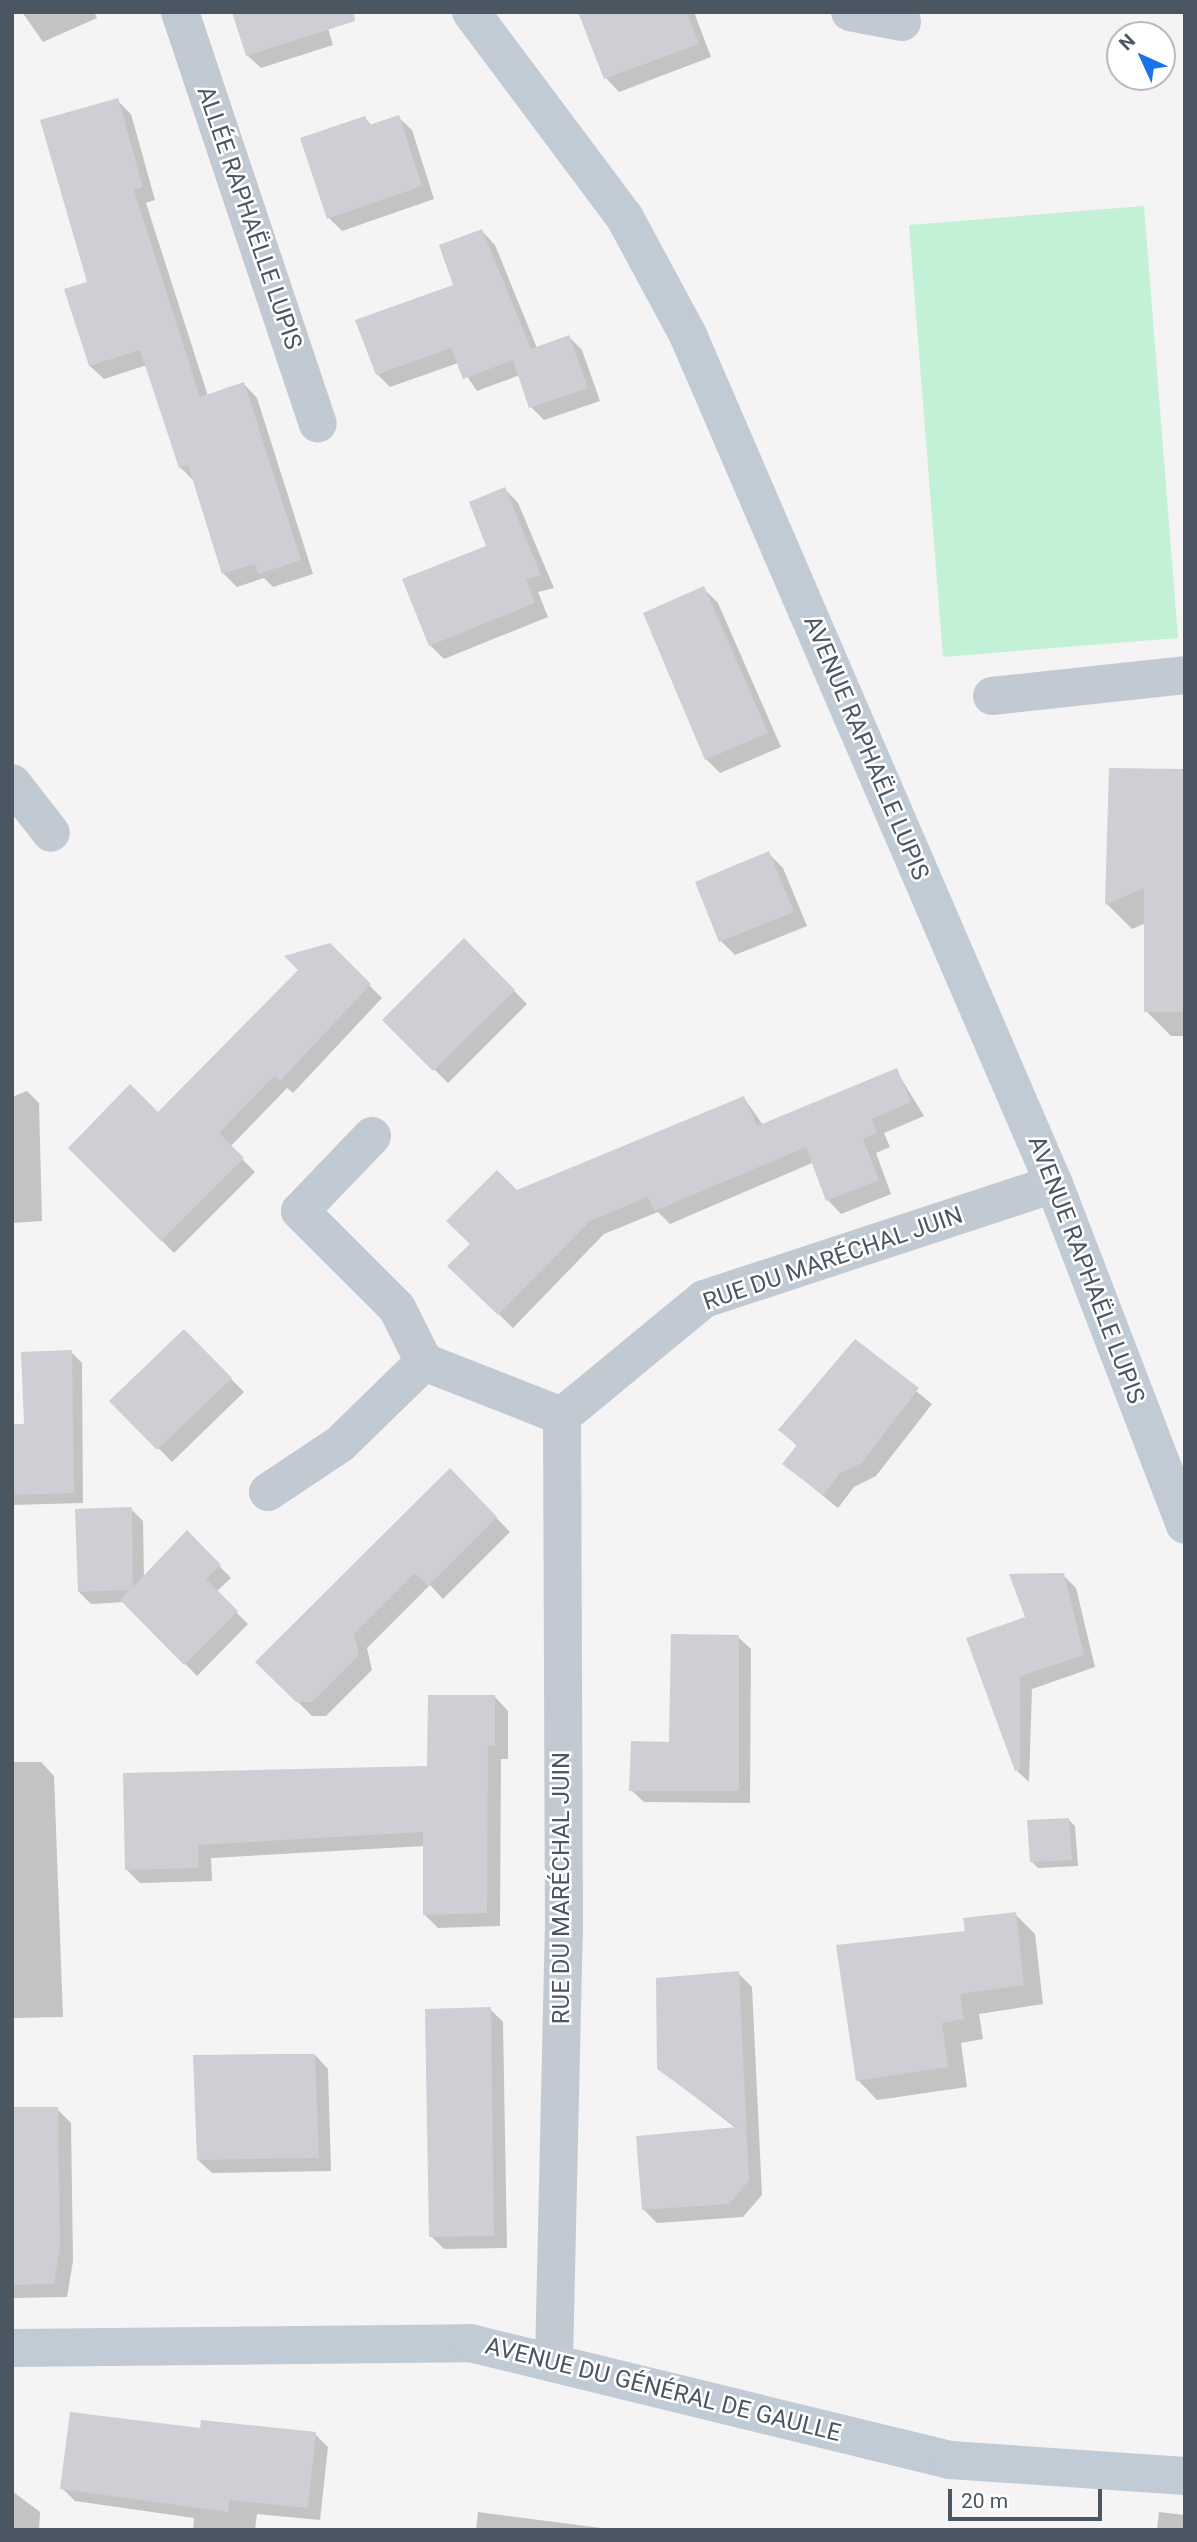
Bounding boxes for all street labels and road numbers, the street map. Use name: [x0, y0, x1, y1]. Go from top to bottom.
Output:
street label: ALLÉE RAPHAËLLE LUPIS: [190, 83, 308, 353]
street label: AVENUE RAPHAËLE LUPIS: [797, 612, 935, 884]
street label: AVENUE RAPHAËLE LUPIS: [1022, 1132, 1150, 1408]
street label: RUE DU MARÉCHAL JUIN: [700, 1201, 966, 1317]
street label: RUE DU MARÉCHAL JUIN: [548, 1752, 576, 2024]
street label: AVENUE DU GÉNÉRAL DE GAULLE: [482, 2332, 844, 2448]

